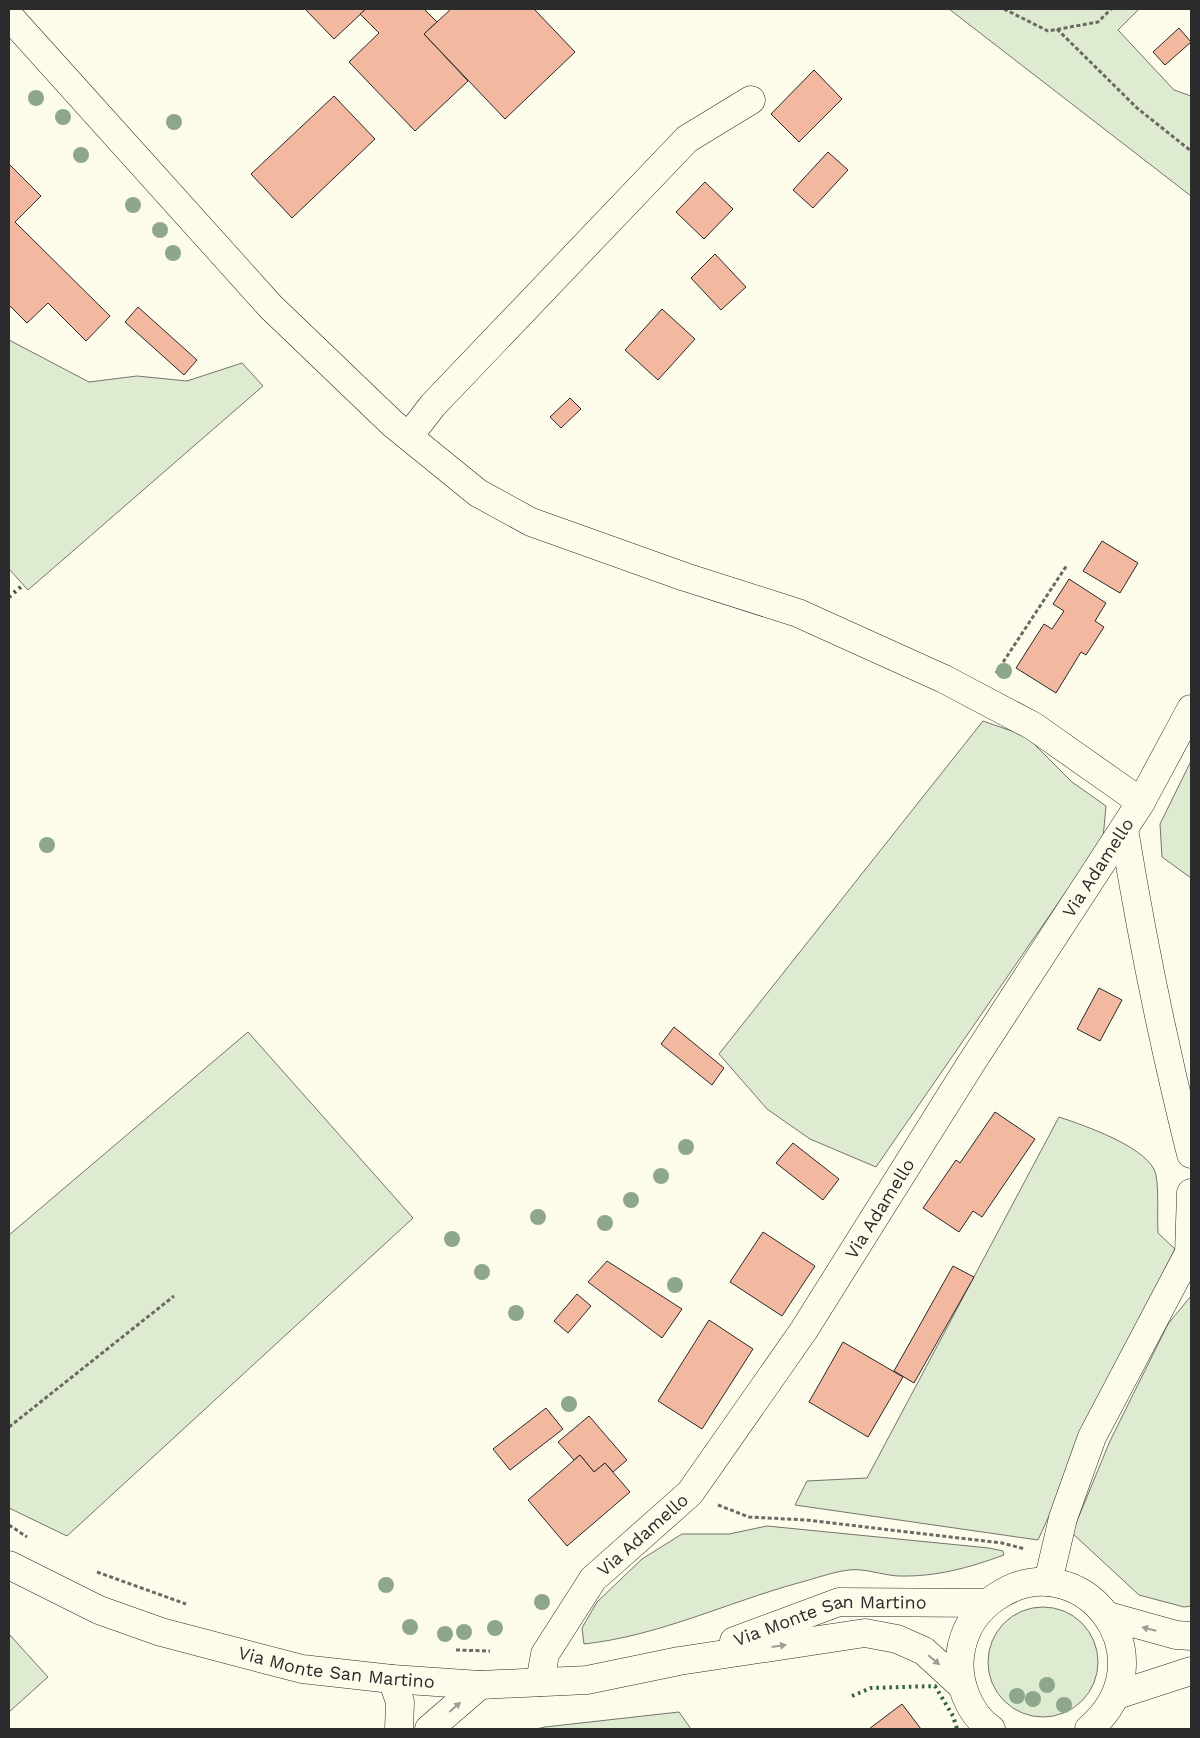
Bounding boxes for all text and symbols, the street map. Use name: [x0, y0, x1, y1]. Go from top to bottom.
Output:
street label: Via Adamello: [1058, 814, 1138, 921]
street label: Via Adamello: [840, 1155, 919, 1263]
street label: Via Adamello: [593, 1489, 692, 1580]
street label: Via Monte San Martino: [731, 1590, 927, 1650]
one-way arrow: [1141, 1624, 1156, 1632]
street label: Via Monte San Martino: [236, 1642, 435, 1692]
one-way arrow: [771, 1642, 787, 1650]
one-way arrow: [928, 1654, 941, 1665]
one-way arrow: [448, 1701, 460, 1713]

